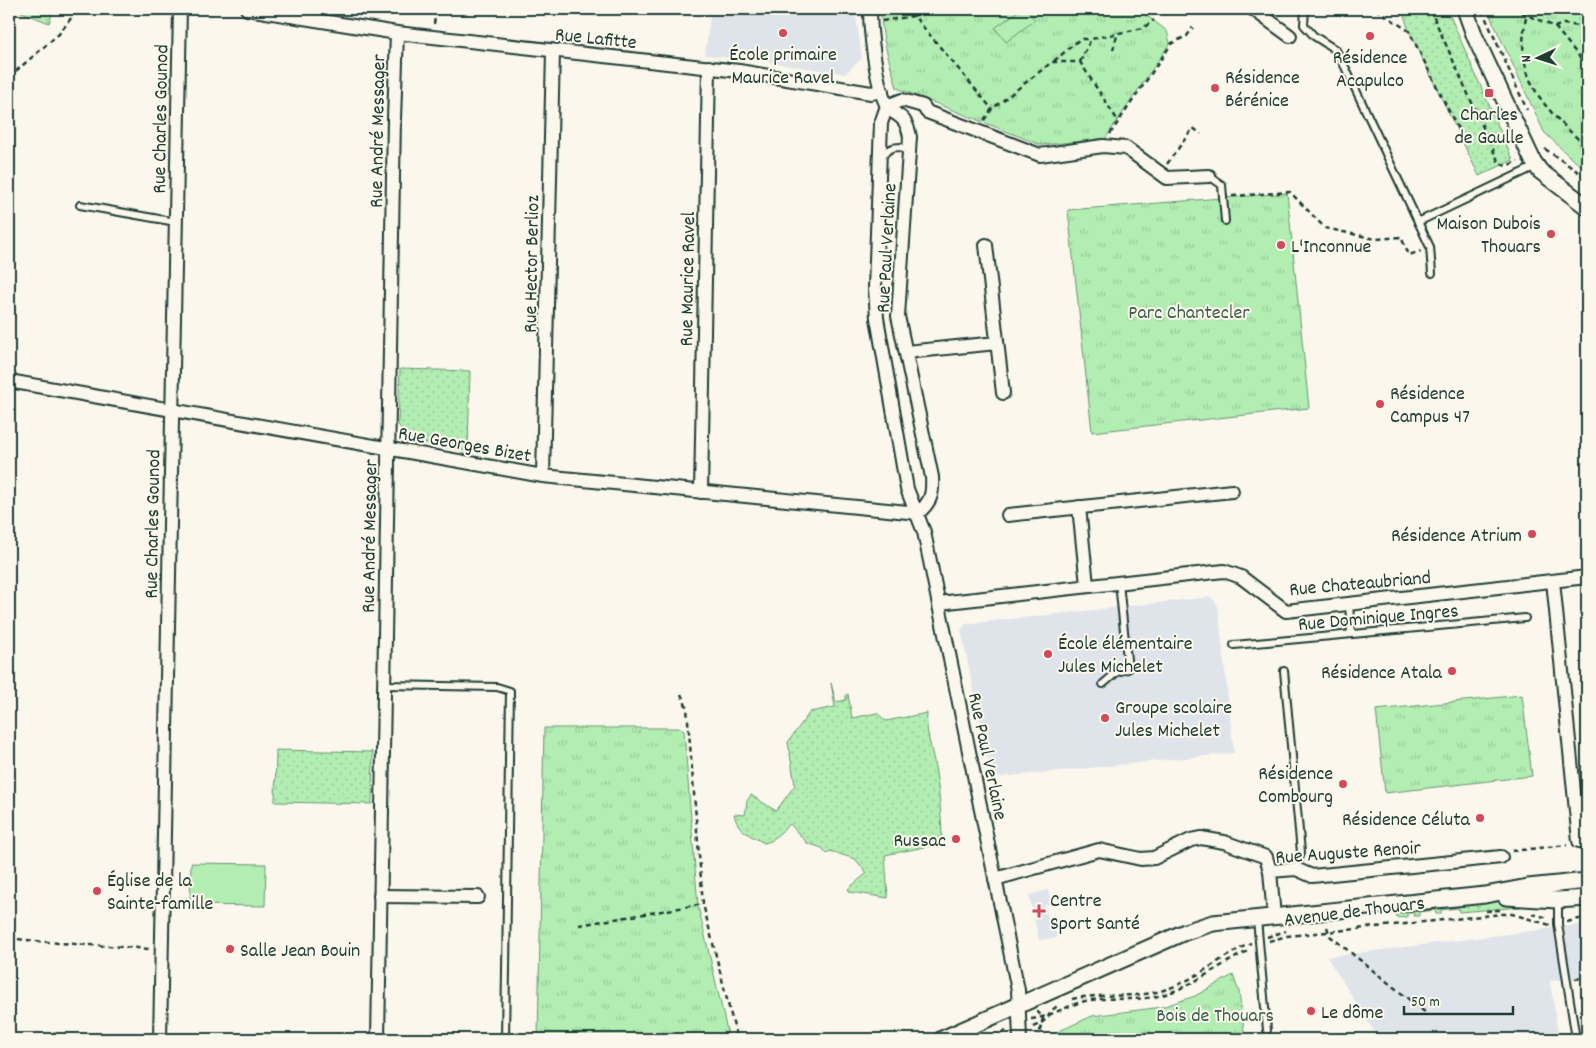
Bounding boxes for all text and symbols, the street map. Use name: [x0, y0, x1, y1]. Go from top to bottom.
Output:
street label: Rue Lafitte: [553, 22, 638, 58]
marker: École primaire Maurice Ravel: [777, 27, 789, 39]
marker: Résidence Acapulco: [1364, 30, 1376, 42]
north arrow: [1514, 32, 1564, 82]
place label: École primaire Maurice Ravel: [729, 42, 837, 93]
street label: Rue Charles Gounod: [147, 44, 177, 194]
place label: Résidence Acapulco: [1333, 45, 1408, 96]
street label: Rue André Messager: [364, 53, 394, 208]
text: N: [1517, 55, 1537, 63]
place label: Résidence Bérénice: [1225, 65, 1300, 116]
marker: Résidence Bérénice: [1209, 82, 1221, 94]
marker: Charles de Gaulle: [1483, 87, 1495, 99]
place label: Charles de Gaulle: [1454, 102, 1524, 153]
street label: Rue Paul Verlaine: [871, 182, 905, 314]
street label: Rue Hector Berlioz: [518, 195, 548, 333]
street label: Rue Maurice Ravel: [674, 211, 704, 347]
place label: Maison Dubois Thouars: [1437, 211, 1541, 262]
marker: Maison Dubois Thouars: [1545, 228, 1557, 240]
place label: L'Inconnue: [1291, 234, 1372, 262]
marker: L'Inconnue: [1275, 239, 1287, 251]
park label: Parc Chantecler: [1128, 300, 1250, 328]
place label: Résidence Campus 47: [1390, 381, 1470, 432]
marker: Résidence Campus 47: [1374, 398, 1386, 410]
street label: Rue Georges Bizet: [396, 420, 533, 471]
street label: Rue Charles Gounod: [139, 449, 169, 599]
street label: Rue André Messager: [356, 458, 386, 613]
place label: Résidence Atrium: [1391, 523, 1522, 551]
marker: Résidence Atrium: [1526, 528, 1538, 540]
street label: Rue Chateaubriand: [1288, 565, 1432, 605]
street label: Rue Dominique Ingres: [1297, 598, 1460, 640]
place label: École élémentaire Jules Michelet: [1058, 631, 1193, 682]
marker: École élémentaire Jules Michelet: [1042, 648, 1054, 660]
place label: Résidence Atala: [1321, 660, 1443, 688]
marker: Résidence Atala: [1446, 665, 1458, 677]
street label: Rue Paul Verlaine: [959, 690, 1013, 823]
place label: Groupe scolaire Jules Michelet: [1115, 695, 1232, 746]
marker: Groupe scolaire Jules Michelet: [1099, 712, 1111, 724]
place label: Résidence Combourg: [1258, 761, 1333, 812]
marker: Résidence Combourg: [1337, 778, 1349, 790]
place label: Résidence Céluta: [1342, 807, 1471, 835]
marker: Résidence Céluta: [1474, 812, 1486, 824]
place label: Russac: [893, 828, 946, 856]
marker: Russac: [950, 833, 962, 845]
street label: Rue Auguste Renoir: [1275, 835, 1422, 873]
place label: Église de la Sainte-famille: [107, 868, 213, 919]
marker: Église de la Sainte-famille: [91, 885, 103, 897]
place label: Centre Sport Santé: [1050, 888, 1140, 939]
street label: Avenue de Thouars: [1282, 890, 1427, 936]
marker: Centre Sport Santé: [1032, 904, 1046, 918]
place label: Salle Jean Bouin: [240, 938, 360, 966]
marker: Salle Jean Bouin: [224, 943, 236, 955]
scale bar: [1404, 983, 1512, 1015]
text: 50 m: [1411, 992, 1440, 1014]
place label: Le dôme: [1321, 1000, 1384, 1028]
park label: Bois de Thouars: [1156, 1003, 1274, 1031]
marker: Le dôme: [1305, 1005, 1317, 1017]

